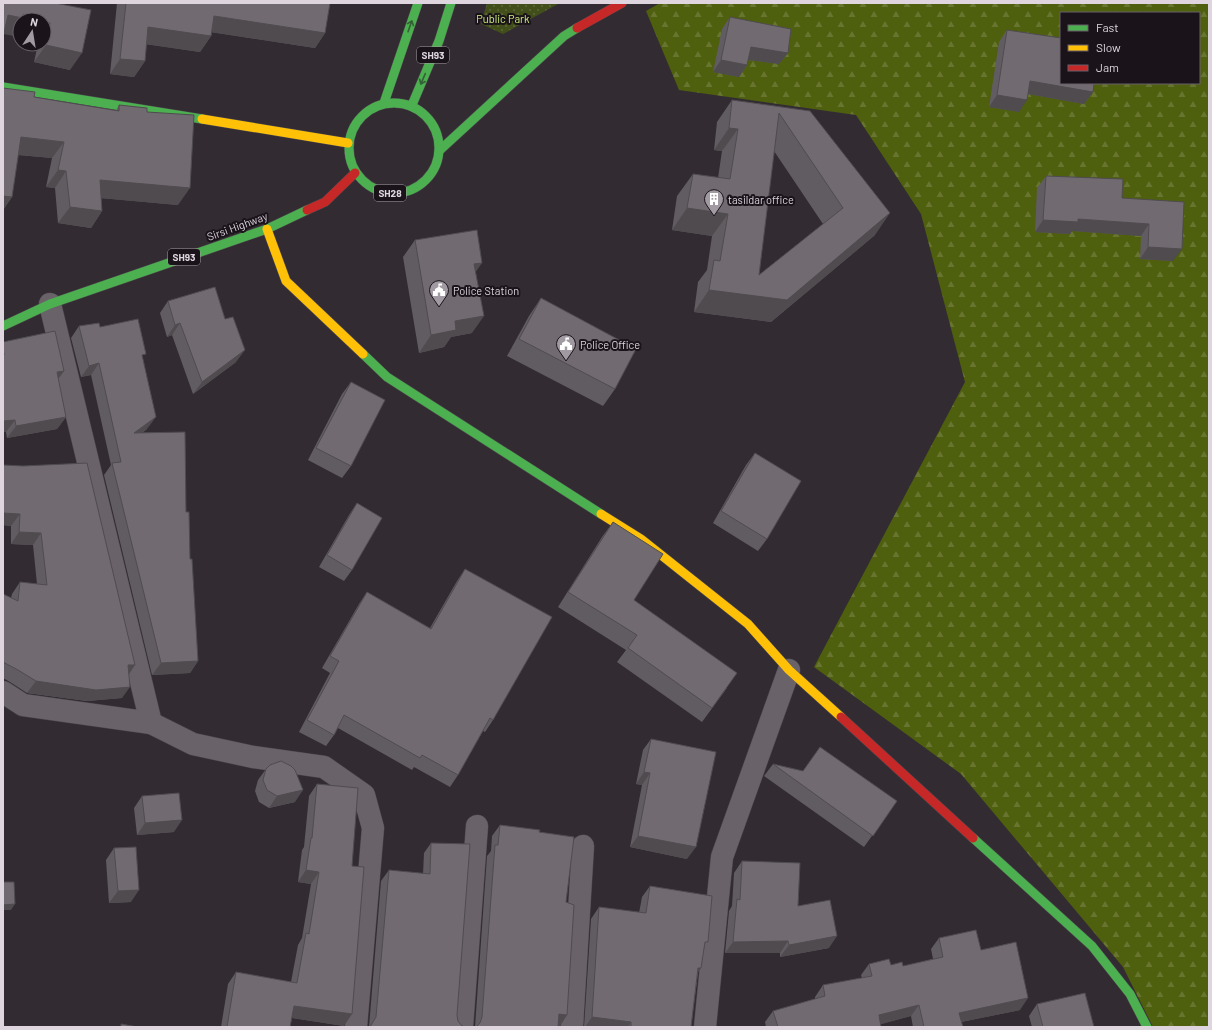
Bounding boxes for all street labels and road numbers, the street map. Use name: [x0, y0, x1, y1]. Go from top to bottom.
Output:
road number: SH93: [417, 47, 449, 63]
road number: SH28: [374, 185, 406, 201]
street label: Sirsi Highway: [205, 209, 269, 243]
road number: SH93: [168, 249, 200, 265]

